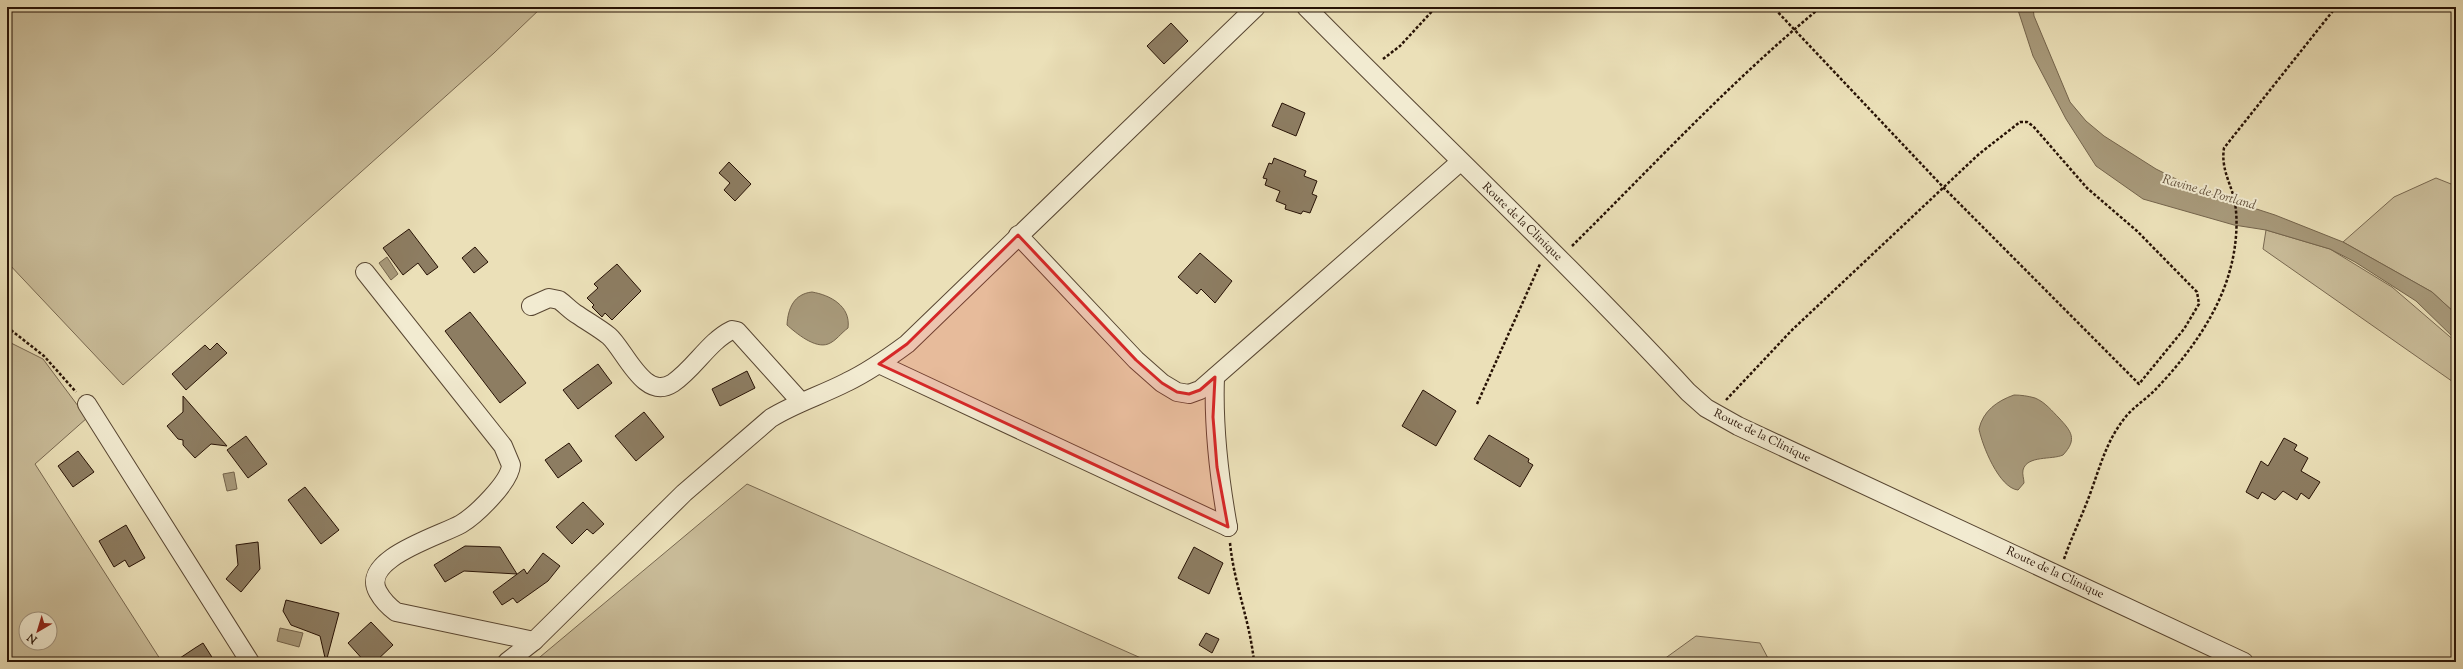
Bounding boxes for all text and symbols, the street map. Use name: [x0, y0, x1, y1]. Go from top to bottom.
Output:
water label: Ravine de Portland: [2160, 171, 2258, 215]
street label: Route de la Clinique: [1478, 179, 1567, 266]
street label: Route de la Clinique: [1710, 405, 1814, 468]
street label: Route de la Clinique: [2003, 542, 2107, 604]
north arrow: [18, 611, 58, 651]
text: N: [24, 629, 42, 648]

